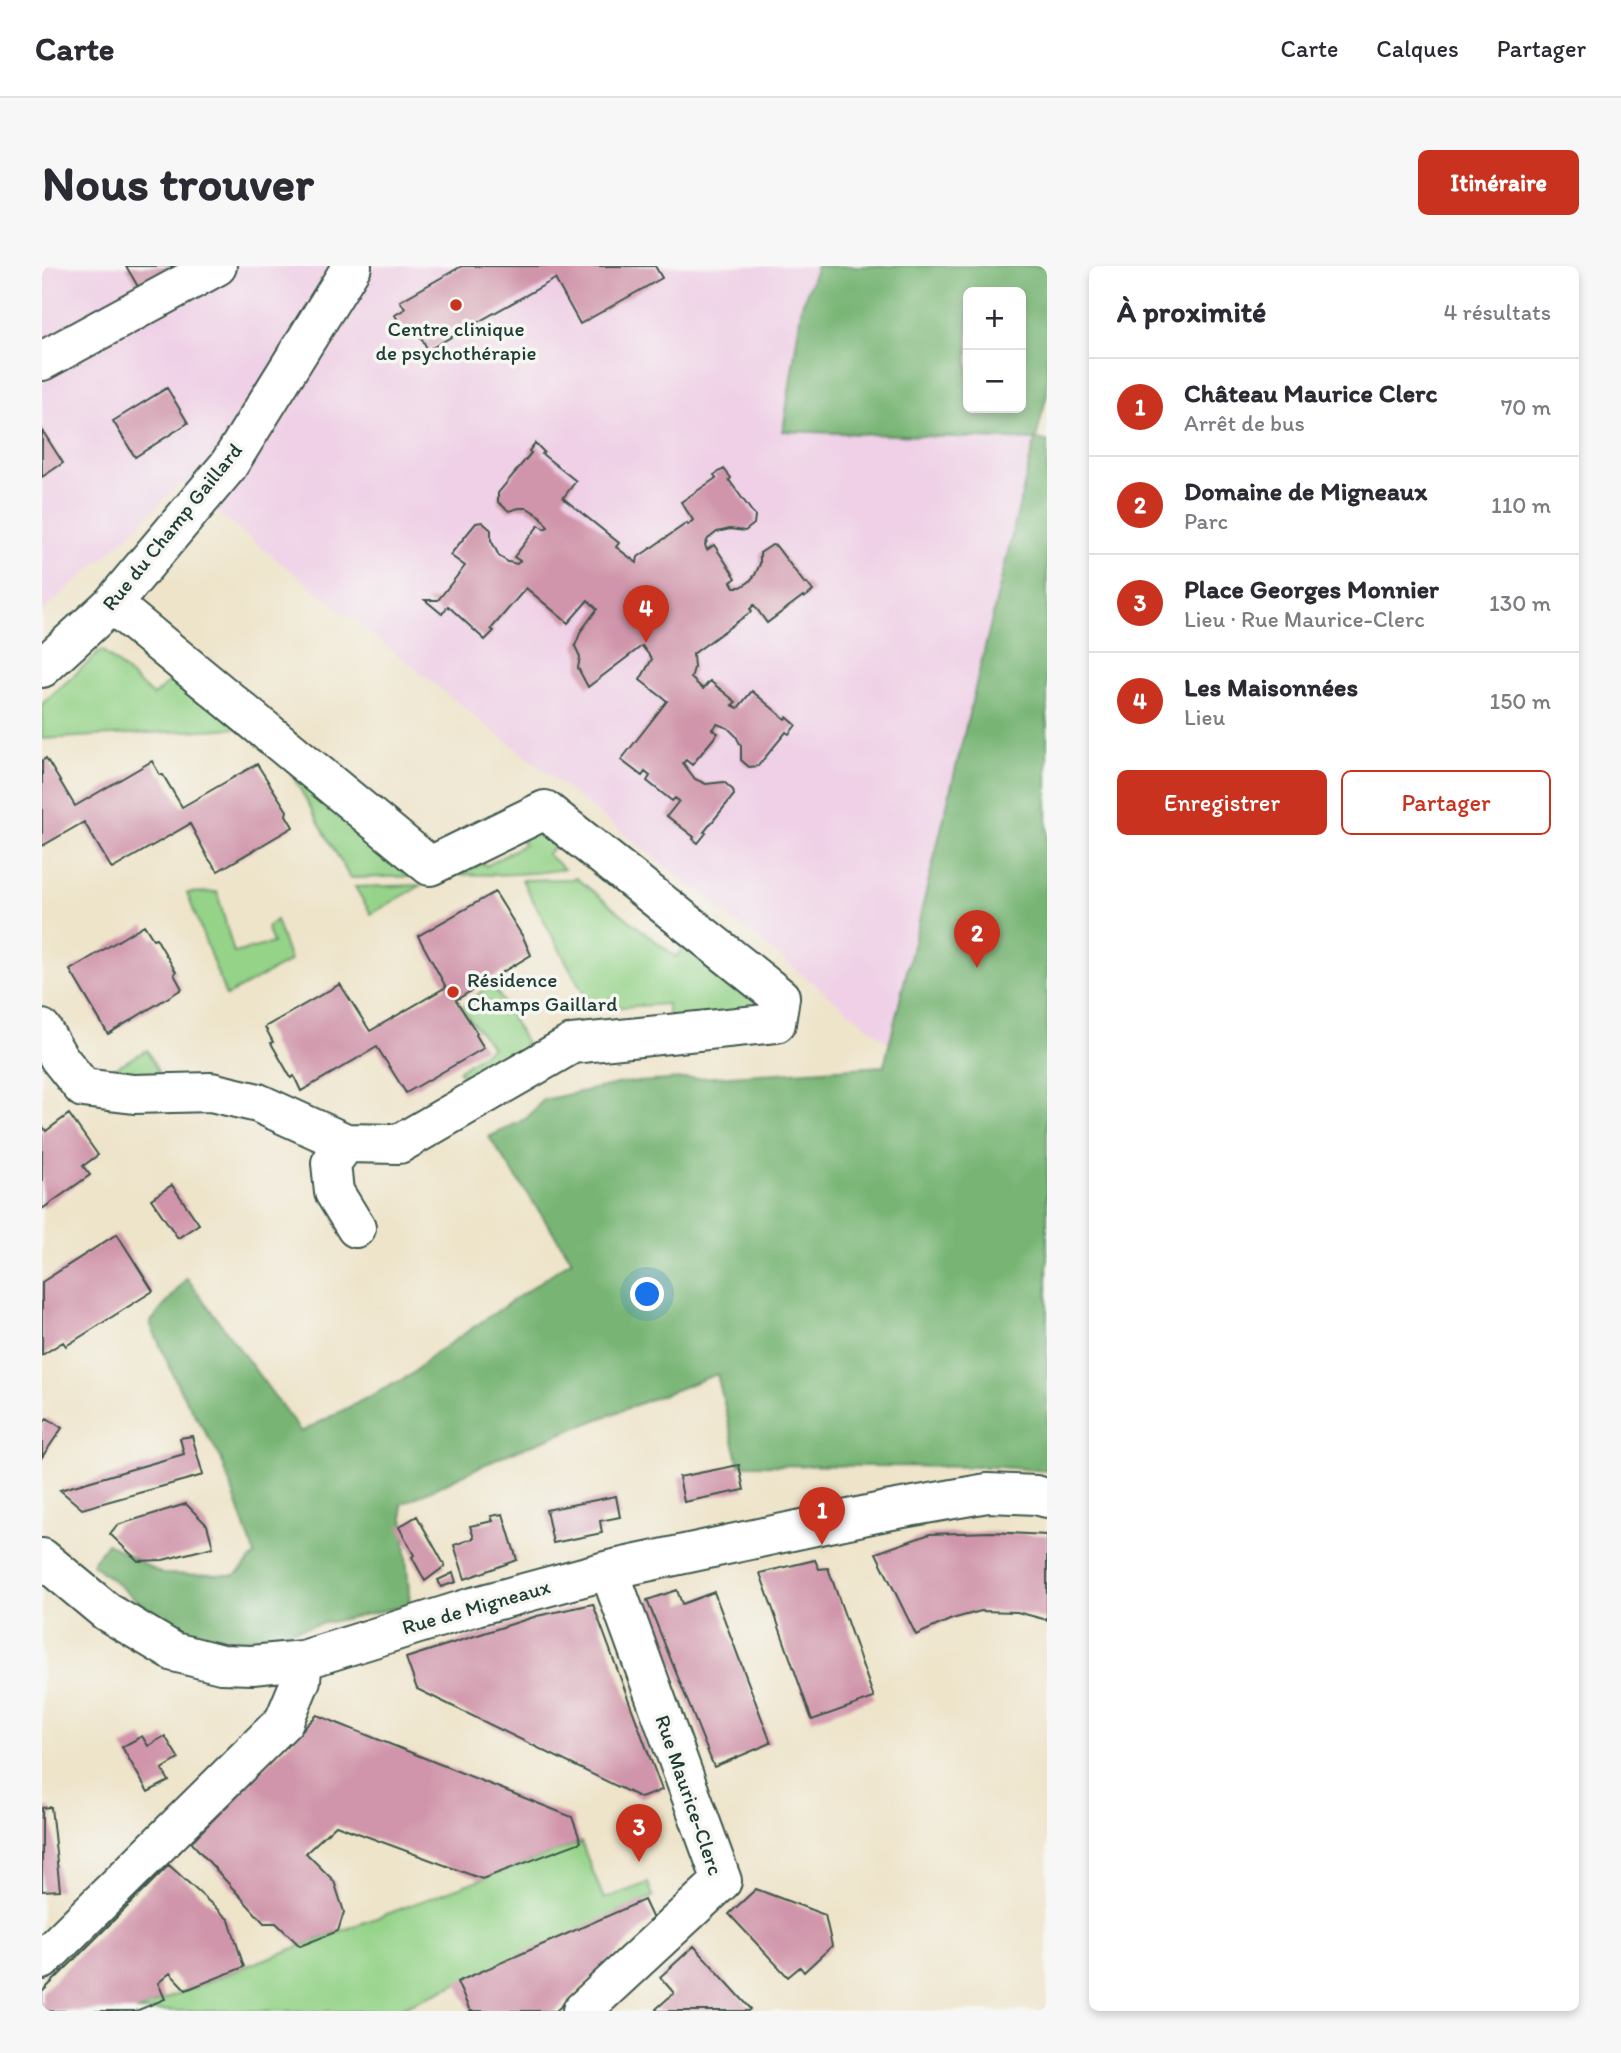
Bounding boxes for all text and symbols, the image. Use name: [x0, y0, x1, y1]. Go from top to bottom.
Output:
text: Carte: [35, 29, 115, 68]
text: Carte: [1281, 34, 1338, 63]
text: Calques: [1376, 34, 1459, 63]
text: Partager: [1497, 34, 1586, 63]
button: Itinéraire: [1418, 150, 1579, 215]
text: Nous trouver: [42, 153, 314, 212]
map controls: [963, 287, 1026, 413]
button: +: [963, 287, 1026, 350]
text: À proximité: [1117, 293, 1266, 330]
marker: Centre clinique de psychothérapie: [448, 297, 464, 313]
text: 4 résultats: [1444, 298, 1551, 326]
place label: Centre clinique de psychothérapie: [375, 316, 537, 365]
button: −: [963, 350, 1026, 413]
text: Château Maurice Clerc: [1184, 377, 1437, 409]
text: 1: [1135, 393, 1145, 421]
text: 70 m: [1501, 393, 1551, 421]
text: Arrêt de bus: [1184, 409, 1305, 437]
street label: Rue du Champ Gaillard: [96, 438, 247, 615]
text: Domaine de Migneaux: [1184, 475, 1427, 507]
text: 2: [1134, 491, 1146, 519]
text: 110 m: [1491, 491, 1551, 519]
text: Parc: [1184, 507, 1228, 535]
text: Place Georges Monnier: [1184, 573, 1439, 605]
pin: 4: [623, 585, 669, 643]
text: 3: [1134, 589, 1146, 617]
text: 130 m: [1489, 589, 1551, 617]
text: Lieu · Rue Maurice-Clerc: [1184, 605, 1425, 633]
text: Les Maisonnées: [1184, 671, 1358, 703]
text: 4: [1133, 687, 1147, 715]
text: 150 m: [1490, 687, 1551, 715]
text: Lieu: [1184, 703, 1225, 731]
button: Enregistrer: [1117, 770, 1327, 835]
button: Partager: [1341, 770, 1551, 835]
pin: 2: [954, 910, 1000, 968]
place label: Résidence Champs Gaillard: [467, 967, 617, 1016]
marker: Résidence Champs Gaillard: [445, 984, 461, 1000]
your location: [630, 1277, 664, 1311]
pin: 1: [799, 1487, 845, 1545]
street label: Rue de Migneaux: [399, 1573, 553, 1640]
street label: Rue Maurice-Clerc: [650, 1712, 729, 1878]
pin: 3: [616, 1804, 662, 1862]

